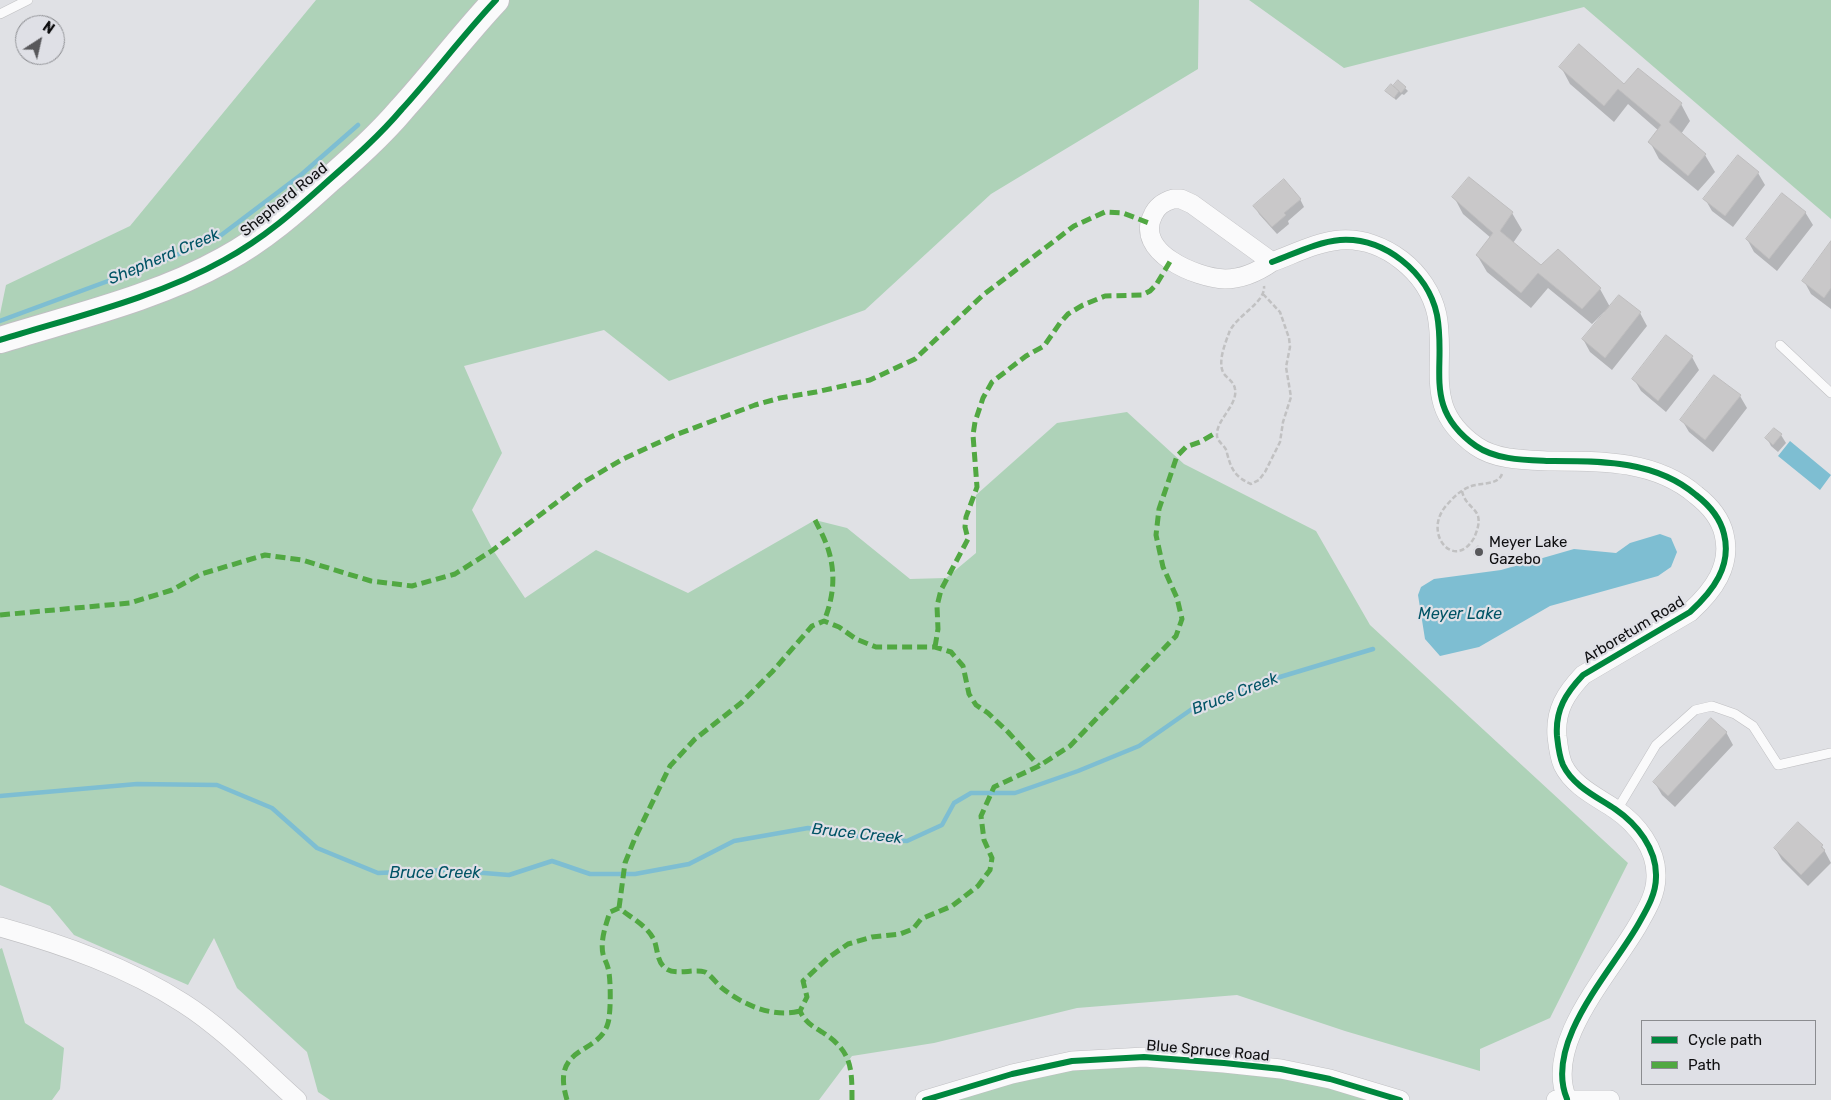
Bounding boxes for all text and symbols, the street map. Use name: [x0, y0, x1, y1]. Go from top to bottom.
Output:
north arrow: [15, 15, 65, 65]
text: N: [39, 18, 57, 38]
street label: Shepherd Road: [237, 159, 331, 241]
water label: Shepherd Creek: [105, 225, 223, 289]
place label: Meyer Lake Gazebo: [1489, 534, 1567, 569]
marker: Meyer Lake Gazebo: [1473, 546, 1485, 558]
street label: Arboretum Road: [1580, 593, 1688, 667]
water label: Meyer Lake: [1418, 604, 1502, 624]
water label: Bruce Creek: [1189, 669, 1281, 719]
water label: Bruce Creek: [811, 820, 903, 848]
water label: Bruce Creek: [390, 863, 480, 883]
legend: [1641, 1020, 1816, 1085]
text: Cycle path: [1688, 1031, 1762, 1049]
street label: Blue Spruce Road: [1146, 1037, 1270, 1065]
text: Path: [1688, 1056, 1721, 1074]

